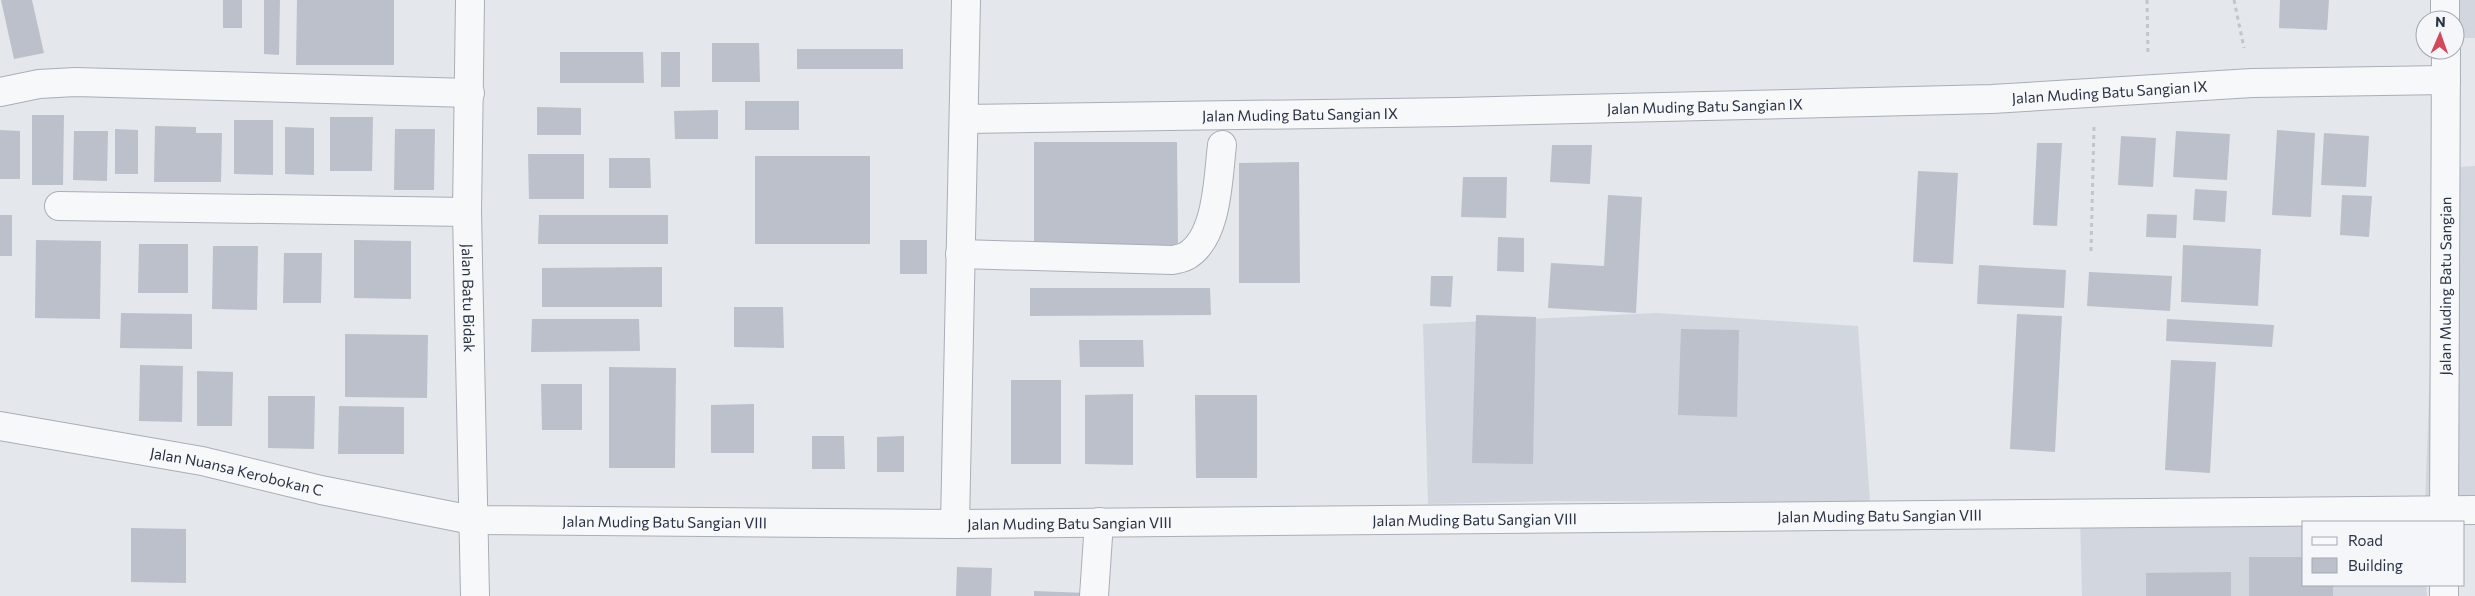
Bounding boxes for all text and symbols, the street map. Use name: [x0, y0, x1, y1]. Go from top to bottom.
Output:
north arrow: [2415, 10, 2465, 60]
text: N: [2435, 13, 2446, 30]
street label: Jalan Muding Batu Sangian IX: [2011, 77, 2208, 107]
street label: Jalan Muding Batu Sangian IX: [1607, 95, 1803, 117]
street label: Jalan Muding Batu Sangian IX: [1202, 104, 1398, 125]
street label: Jalan Muding Batu Sangian: [2436, 196, 2454, 376]
street label: Jalan Batu Bidak: [459, 243, 479, 352]
street label: Jalan Nuansa Kerobokan C: [149, 443, 325, 499]
street label: Jalan Muding Batu Sangian VIII: [1777, 506, 1982, 525]
street label: Jalan Muding Batu Sangian VIII: [1372, 509, 1577, 529]
street label: Jalan Muding Batu Sangian VIII: [562, 512, 767, 531]
street label: Jalan Muding Batu Sangian VIII: [967, 513, 1172, 533]
legend: [2302, 521, 2465, 586]
text: Road: [2348, 531, 2383, 549]
text: Building: [2348, 556, 2403, 574]

